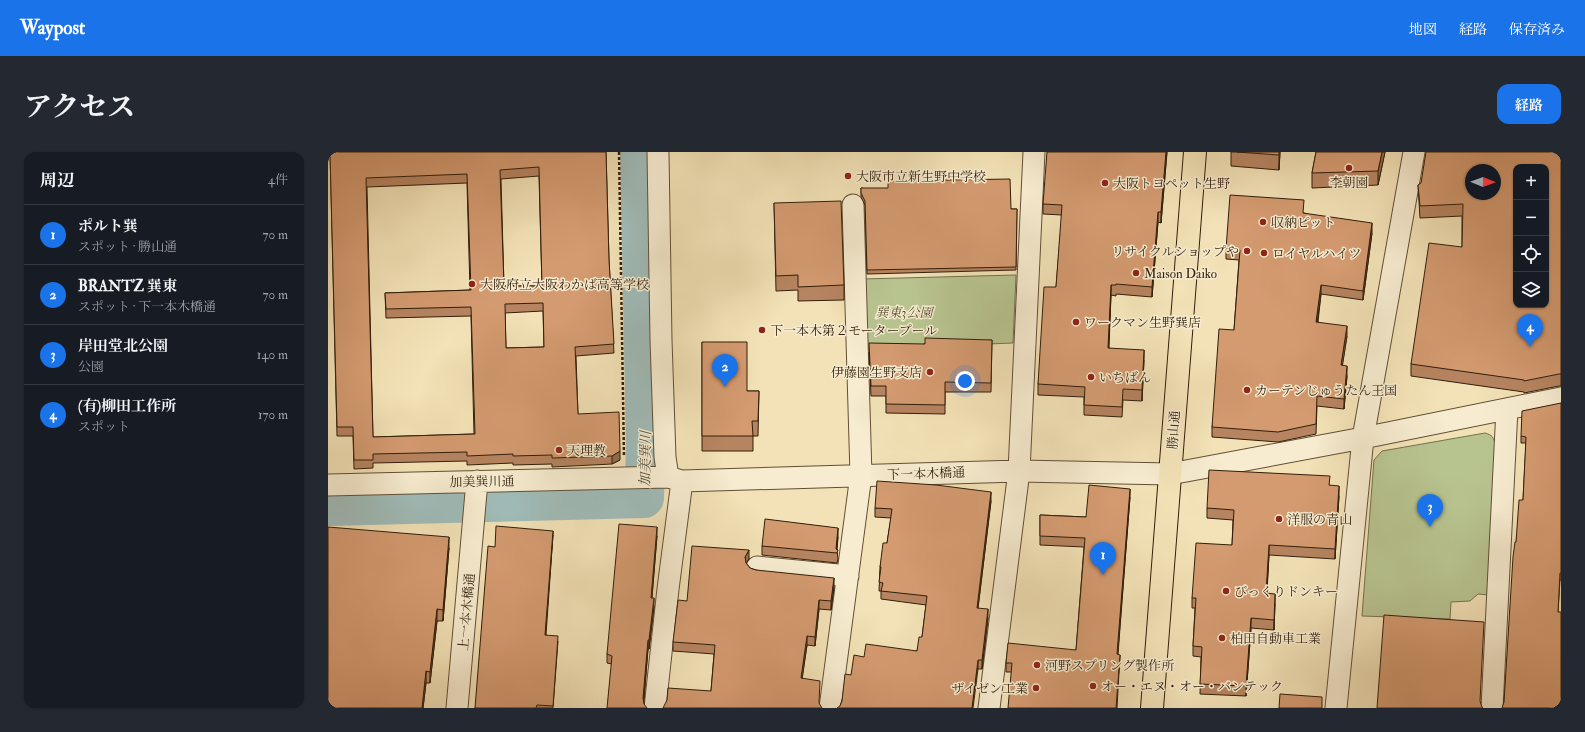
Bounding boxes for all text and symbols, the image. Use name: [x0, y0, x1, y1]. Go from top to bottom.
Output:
text: Waypost: [20, 16, 85, 40]
text: 地図: [1409, 21, 1437, 38]
text: 経路: [1459, 21, 1487, 38]
text: 保存済み: [1509, 21, 1565, 38]
button: 経路: [1497, 84, 1561, 124]
text: アクセス: [24, 90, 135, 125]
marker: 李朝園: [1344, 163, 1354, 173]
north arrow: [1465, 164, 1501, 200]
map controls: [1513, 164, 1549, 308]
button: +: [1513, 164, 1549, 200]
place label: 大阪市立新生野中学校: [856, 169, 986, 185]
text: 周辺: [40, 170, 74, 191]
marker: 大阪市立新生野中学校: [843, 171, 853, 181]
text: 4件: [268, 172, 288, 188]
place label: 李朝園: [1329, 175, 1369, 191]
place label: 大阪トヨペット生野: [1113, 176, 1230, 192]
marker: 大阪トヨペット生野: [1100, 178, 1110, 188]
button: −: [1513, 200, 1549, 236]
place label: 収納ピット: [1271, 215, 1335, 231]
text: ポルト巽: [78, 217, 138, 236]
marker: 収納ピット: [1258, 217, 1268, 227]
text: 1: [51, 227, 55, 243]
text: 70 m: [263, 227, 288, 243]
button: locate: [1513, 236, 1549, 272]
text: スポット · 勝山通: [78, 239, 177, 255]
place label: リサイクルショップや: [1111, 244, 1239, 260]
marker: リサイクルショップや: [1242, 246, 1252, 256]
place label: ロイヤルハイツ: [1272, 246, 1362, 262]
marker: ロイヤルハイツ: [1259, 248, 1269, 258]
place label: Maison Daiko: [1144, 266, 1217, 282]
marker: Maison Daiko: [1131, 268, 1141, 278]
button: layers: [1513, 272, 1549, 308]
text: BRANTZ 巽東: [78, 277, 177, 296]
place label: 大阪府立大阪わかば高等学校: [480, 277, 649, 293]
marker: 大阪府立大阪わかば高等学校: [467, 279, 477, 289]
text: 2: [50, 287, 56, 303]
text: 70 m: [263, 287, 288, 303]
text: スポット · 下一本木橋通: [78, 299, 216, 315]
park label: 巽東3公園: [876, 305, 934, 321]
pin: 4: [1517, 314, 1543, 347]
place label: ワークマン生野巽店: [1084, 315, 1201, 331]
marker: ワークマン生野巽店: [1071, 317, 1081, 327]
place label: 下一本木第２モータープール: [770, 323, 937, 339]
marker: 下一本木第２モータープール: [757, 325, 767, 335]
text: 岸田堂北公園: [78, 337, 168, 356]
text: 3: [51, 347, 56, 363]
text: 140 m: [257, 347, 288, 363]
pin: 2: [712, 354, 738, 387]
text: 公園: [78, 359, 104, 375]
place label: 伊藤園生野支店: [831, 365, 922, 381]
marker: 伊藤園生野支店: [925, 367, 935, 377]
place label: いちばん: [1099, 370, 1151, 386]
your location: [955, 371, 975, 391]
marker: いちばん: [1086, 372, 1096, 382]
place label: カーテンじゅうたん王国: [1255, 383, 1397, 399]
marker: カーテンじゅうたん王国: [1242, 385, 1252, 395]
text: (有)柳田工作所: [78, 397, 176, 416]
text: 4: [49, 407, 57, 423]
text: 170 m: [258, 407, 288, 423]
street label: 勝山通: [1165, 410, 1183, 450]
text: スポット: [78, 419, 130, 435]
water label: 加美巽川: [637, 429, 655, 487]
place label: 天理教: [567, 443, 606, 459]
marker: 天理教: [554, 445, 564, 455]
street label: 下一本木橋通: [887, 465, 965, 483]
street label: 加美巽川通: [449, 473, 515, 491]
pin: 3: [1417, 494, 1443, 527]
place label: 洋服の青山: [1287, 512, 1352, 528]
marker: 洋服の青山: [1274, 514, 1284, 524]
pin: 1: [1090, 542, 1116, 575]
street label: 上一本木橋通: [456, 573, 478, 652]
place label: びっくりドンキー: [1234, 584, 1338, 600]
marker: びっくりドンキー: [1221, 586, 1231, 596]
place label: 柏田自動車工業: [1230, 631, 1321, 647]
marker: 柏田自動車工業: [1217, 633, 1227, 643]
place label: 河野スプリング製作所: [1045, 658, 1174, 674]
marker: 河野スプリング製作所: [1032, 660, 1042, 670]
place label: オー・エヌ・オー・バンテック: [1101, 679, 1283, 695]
place label: ザイゼン工業: [951, 681, 1028, 697]
marker: オー・エヌ・オー・バンテック: [1088, 681, 1098, 691]
marker: ザイゼン工業: [1031, 683, 1041, 693]

